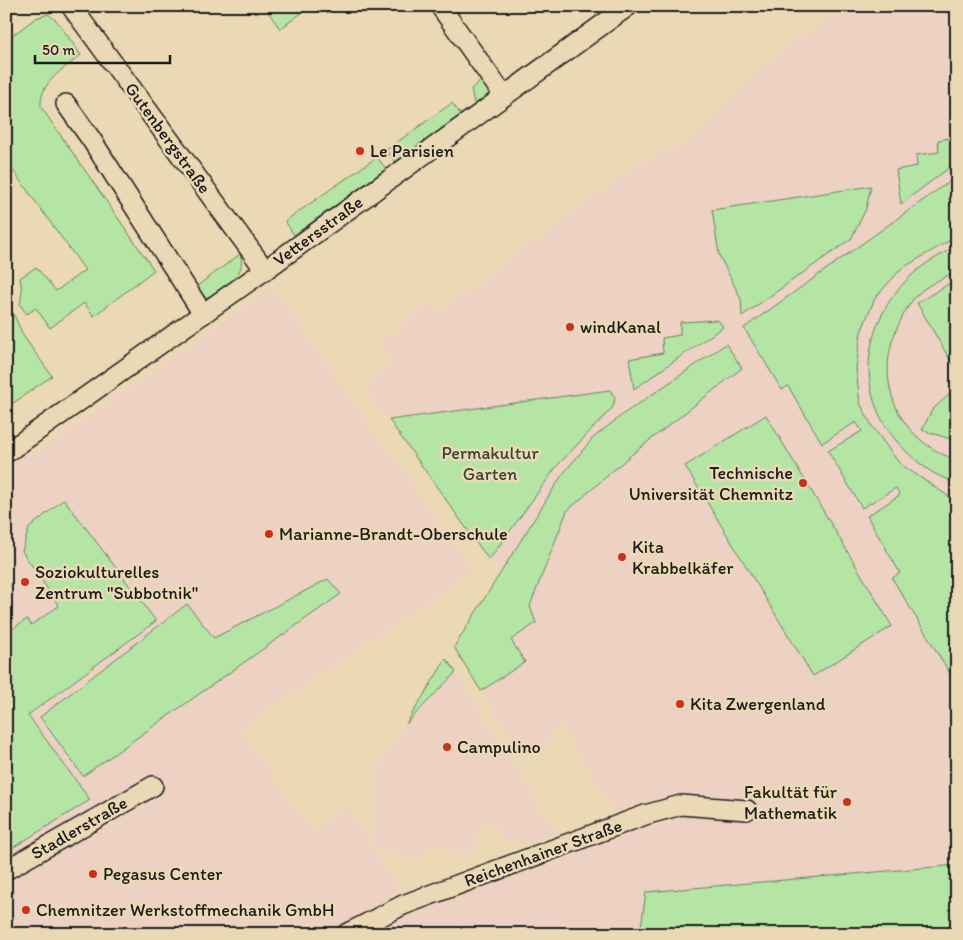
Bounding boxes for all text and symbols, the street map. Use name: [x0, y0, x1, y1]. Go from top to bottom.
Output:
scale bar: [35, 32, 170, 64]
text: 50 m: [42, 41, 75, 59]
street label: Gutenbergstraße: [120, 78, 216, 198]
place label: Le Parisien: [370, 140, 454, 162]
marker: Le Parisien: [354, 145, 366, 157]
street label: Vettersstraße: [269, 191, 367, 271]
place label: windKanal: [580, 316, 661, 338]
marker: windKanal: [564, 321, 576, 333]
park label: Permakultur Garten: [441, 442, 539, 485]
place label: Technische Universität Chemnitz: [629, 462, 793, 505]
marker: Technische Universität Chemnitz: [797, 477, 809, 489]
place label: Marianne-Brandt-Oberschule: [279, 523, 508, 545]
marker: Marianne-Brandt-Oberschule: [263, 528, 275, 540]
place label: Kita Krabbelkäfer: [632, 536, 734, 579]
marker: Kita Krabbelkäfer: [616, 551, 628, 563]
place label: Soziokulturelles Zentrum "Subbotnik": [35, 561, 198, 604]
marker: Soziokulturelles Zentrum "Subbotnik": [19, 576, 31, 588]
place label: Kita Zwergenland: [690, 693, 826, 715]
marker: Kita Zwergenland: [674, 698, 686, 710]
place label: Campulino: [457, 736, 541, 758]
marker: Campulino: [441, 741, 453, 753]
place label: Fakultät für Mathematik: [744, 781, 838, 824]
street label: Stadlerstraße: [27, 792, 131, 864]
marker: Fakultät für Mathematik: [841, 796, 853, 808]
street label: Reichenhainer Straße: [461, 814, 625, 892]
place label: Pegasus Center: [103, 863, 223, 885]
marker: Pegasus Center: [87, 868, 99, 880]
place label: Chemnitzer Werkstoffmechanik GmbH: [36, 899, 334, 921]
marker: Chemnitzer Werkstoffmechanik GmbH: [20, 904, 32, 916]

